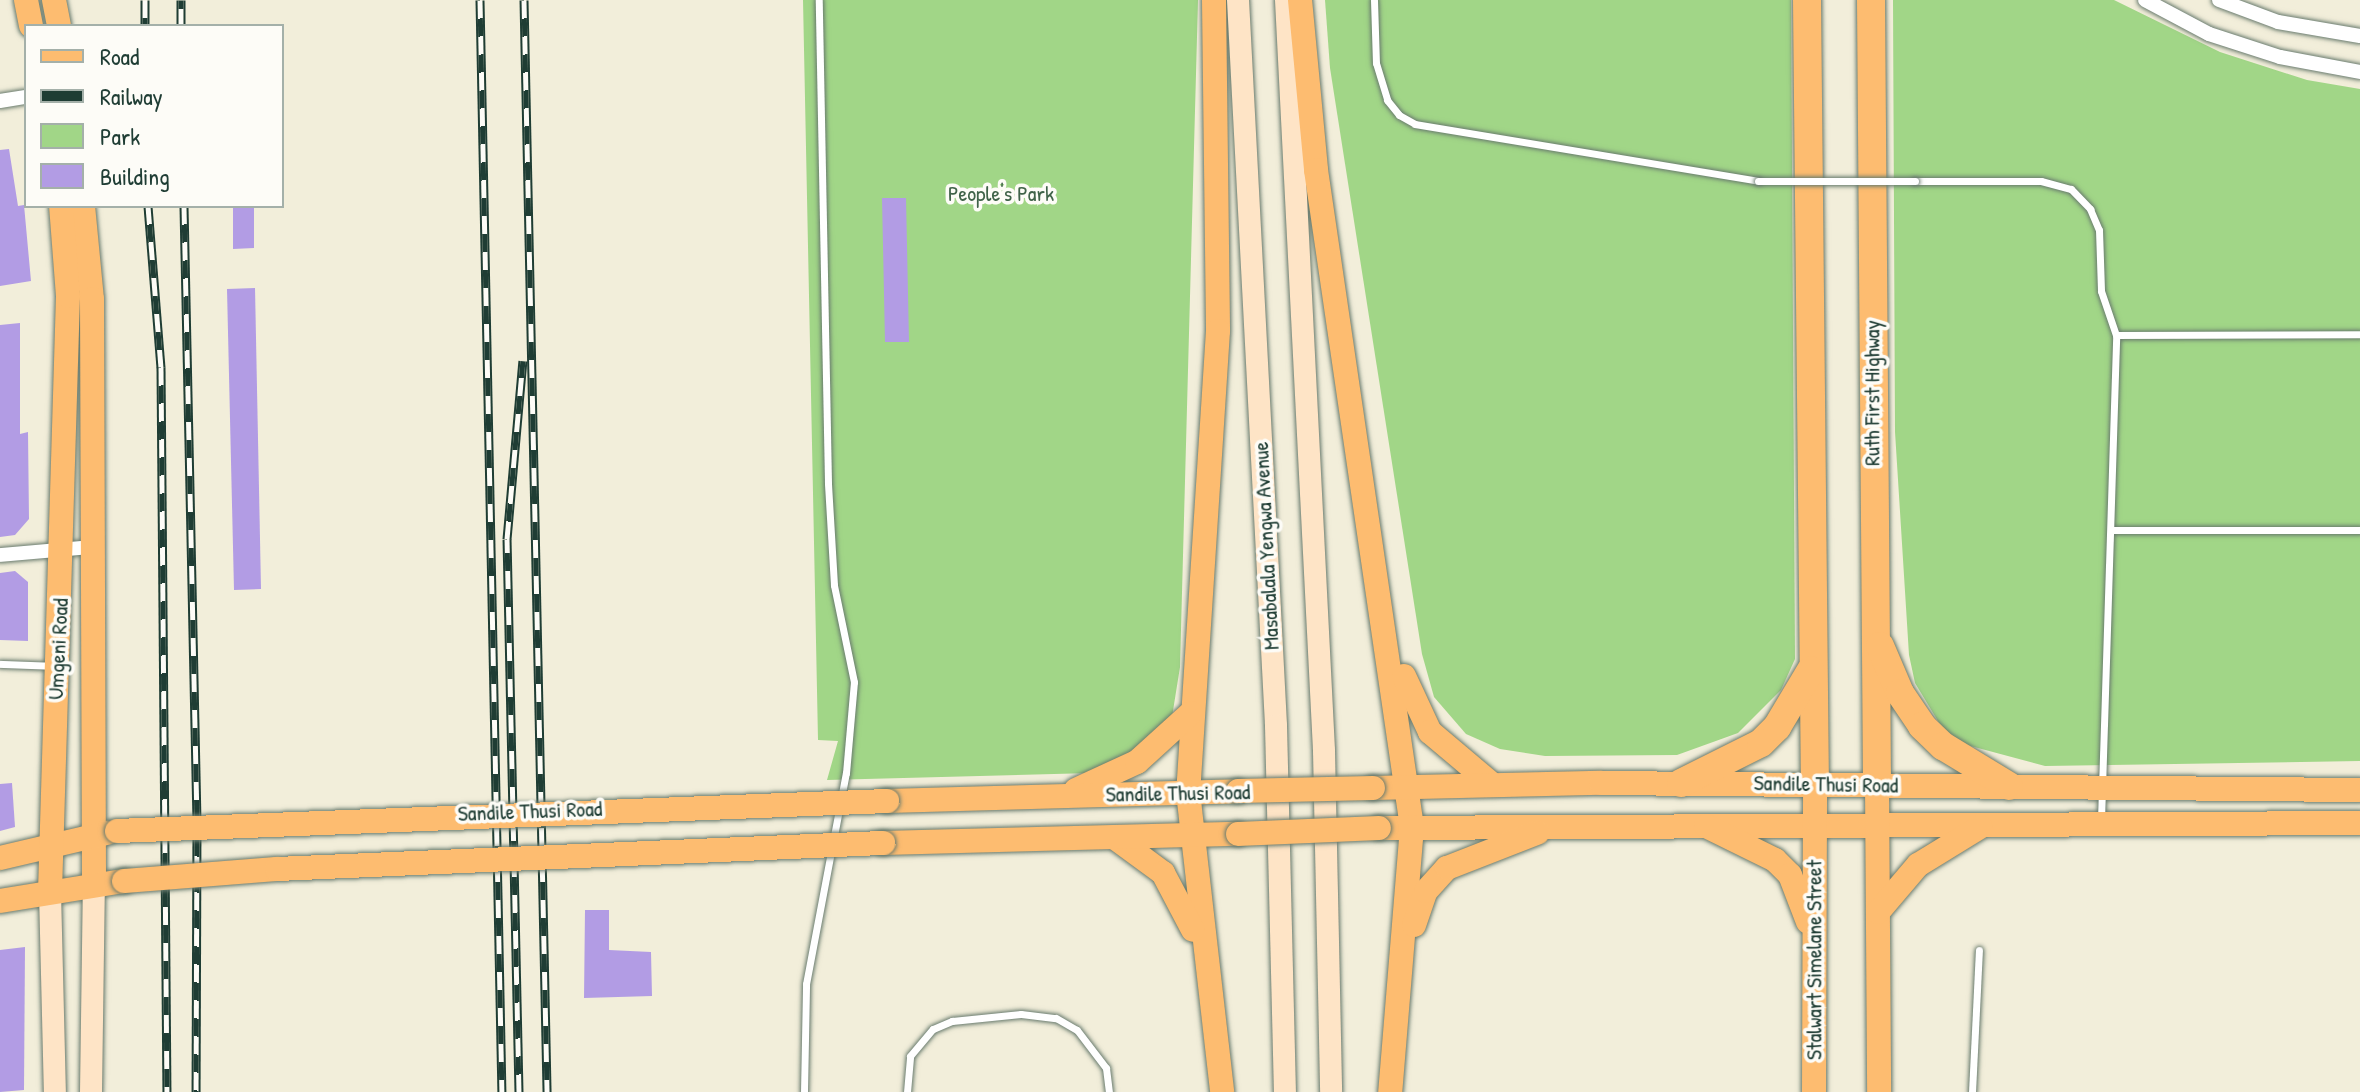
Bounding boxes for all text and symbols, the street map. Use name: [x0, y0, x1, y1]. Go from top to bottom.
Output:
legend: [24, 24, 284, 208]
text: Road: [100, 40, 139, 72]
text: Railway: [100, 80, 163, 112]
text: Park: [100, 120, 140, 152]
text: Building: [100, 160, 170, 192]
park label: People's Park: [948, 181, 1054, 207]
street label: Ruth First Highway: [1859, 320, 1885, 466]
street label: Masabalala Yengwa Avenue: [1247, 441, 1285, 651]
street label: Umgeni Road: [42, 598, 74, 700]
street label: Sandile Thusi Road: [1753, 770, 1899, 798]
street label: Sandile Thusi Road: [1105, 779, 1251, 807]
street label: Sandile Thusi Road: [457, 795, 603, 827]
street label: Stalwart Simelane Street: [1801, 860, 1827, 1060]

